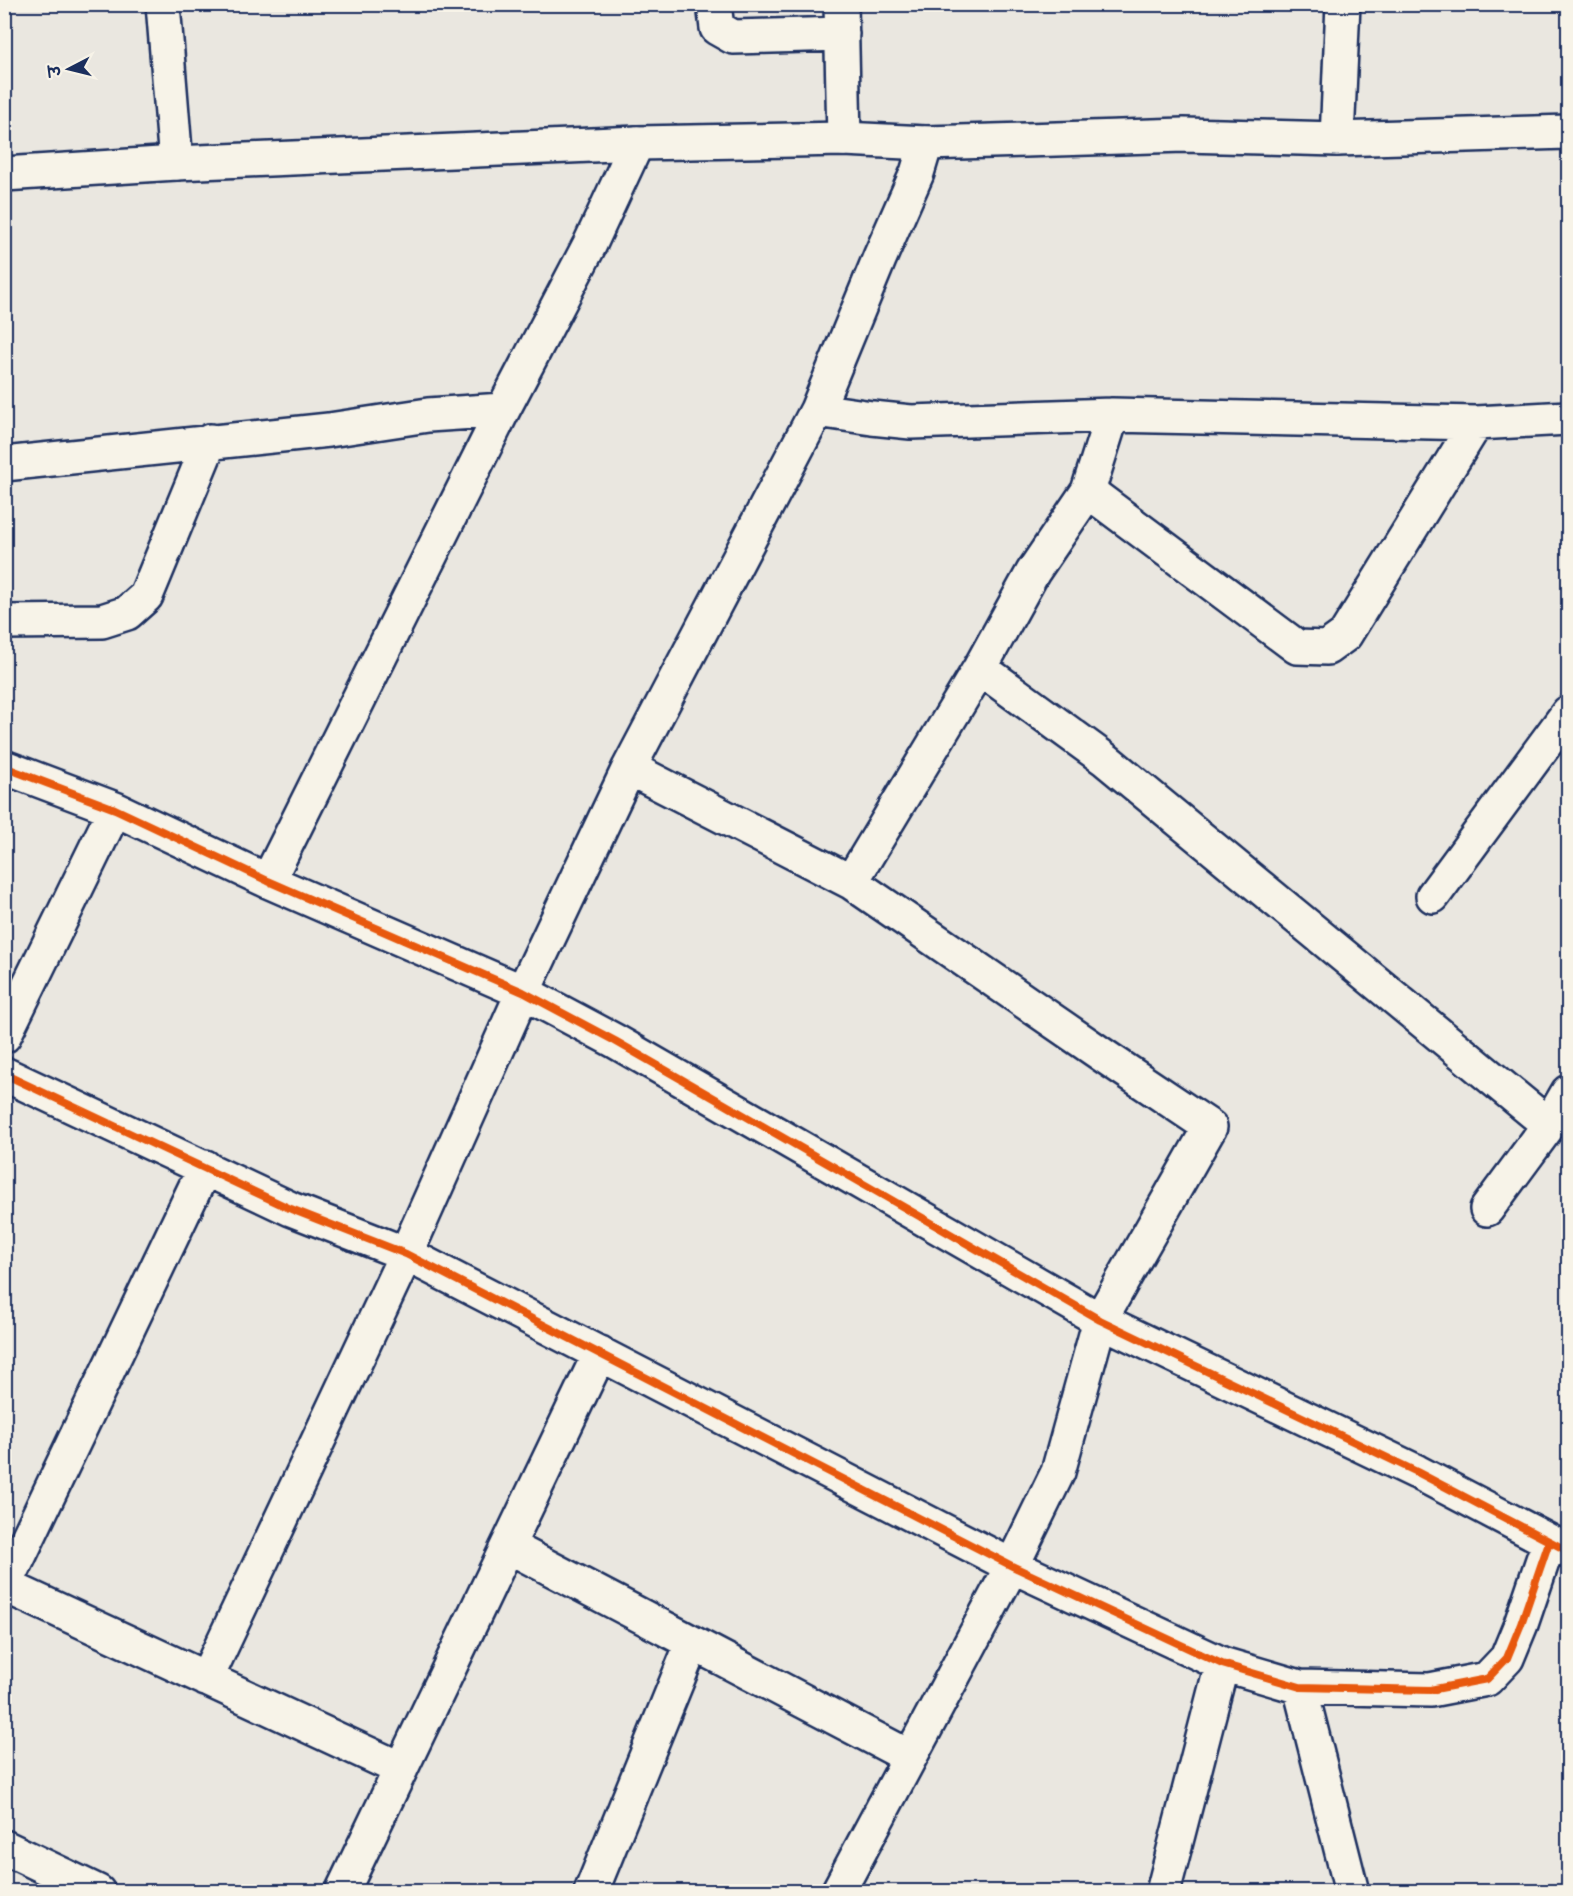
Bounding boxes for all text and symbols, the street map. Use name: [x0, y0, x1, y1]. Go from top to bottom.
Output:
north arrow: [39, 39, 99, 99]
text: उ: [43, 63, 66, 79]

